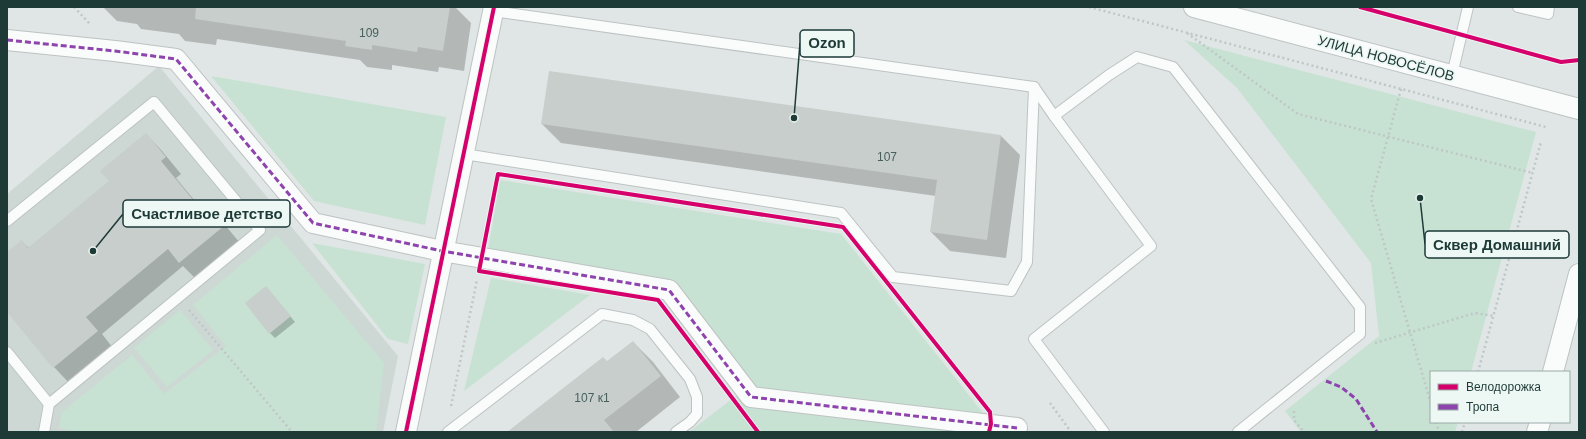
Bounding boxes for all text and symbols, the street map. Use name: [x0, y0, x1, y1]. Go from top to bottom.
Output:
house number: 109: [359, 26, 379, 40]
callout: Ozon: [800, 30, 854, 57]
street label: УЛИЦА НОВОСЁЛОВ: [1316, 32, 1456, 84]
text: Ozon: [808, 34, 846, 51]
house number: 107: [877, 150, 897, 164]
callout: Счастливое детство: [123, 200, 290, 227]
text: Счастливое детство: [131, 205, 283, 222]
callout: Сквер Домашний: [1425, 231, 1569, 258]
text: Сквер Домашний: [1433, 236, 1561, 253]
legend: [1430, 371, 1570, 423]
text: Велодорожка: [1466, 380, 1541, 394]
house number: 107 к1: [574, 391, 610, 405]
text: Тропа: [1466, 400, 1500, 414]

